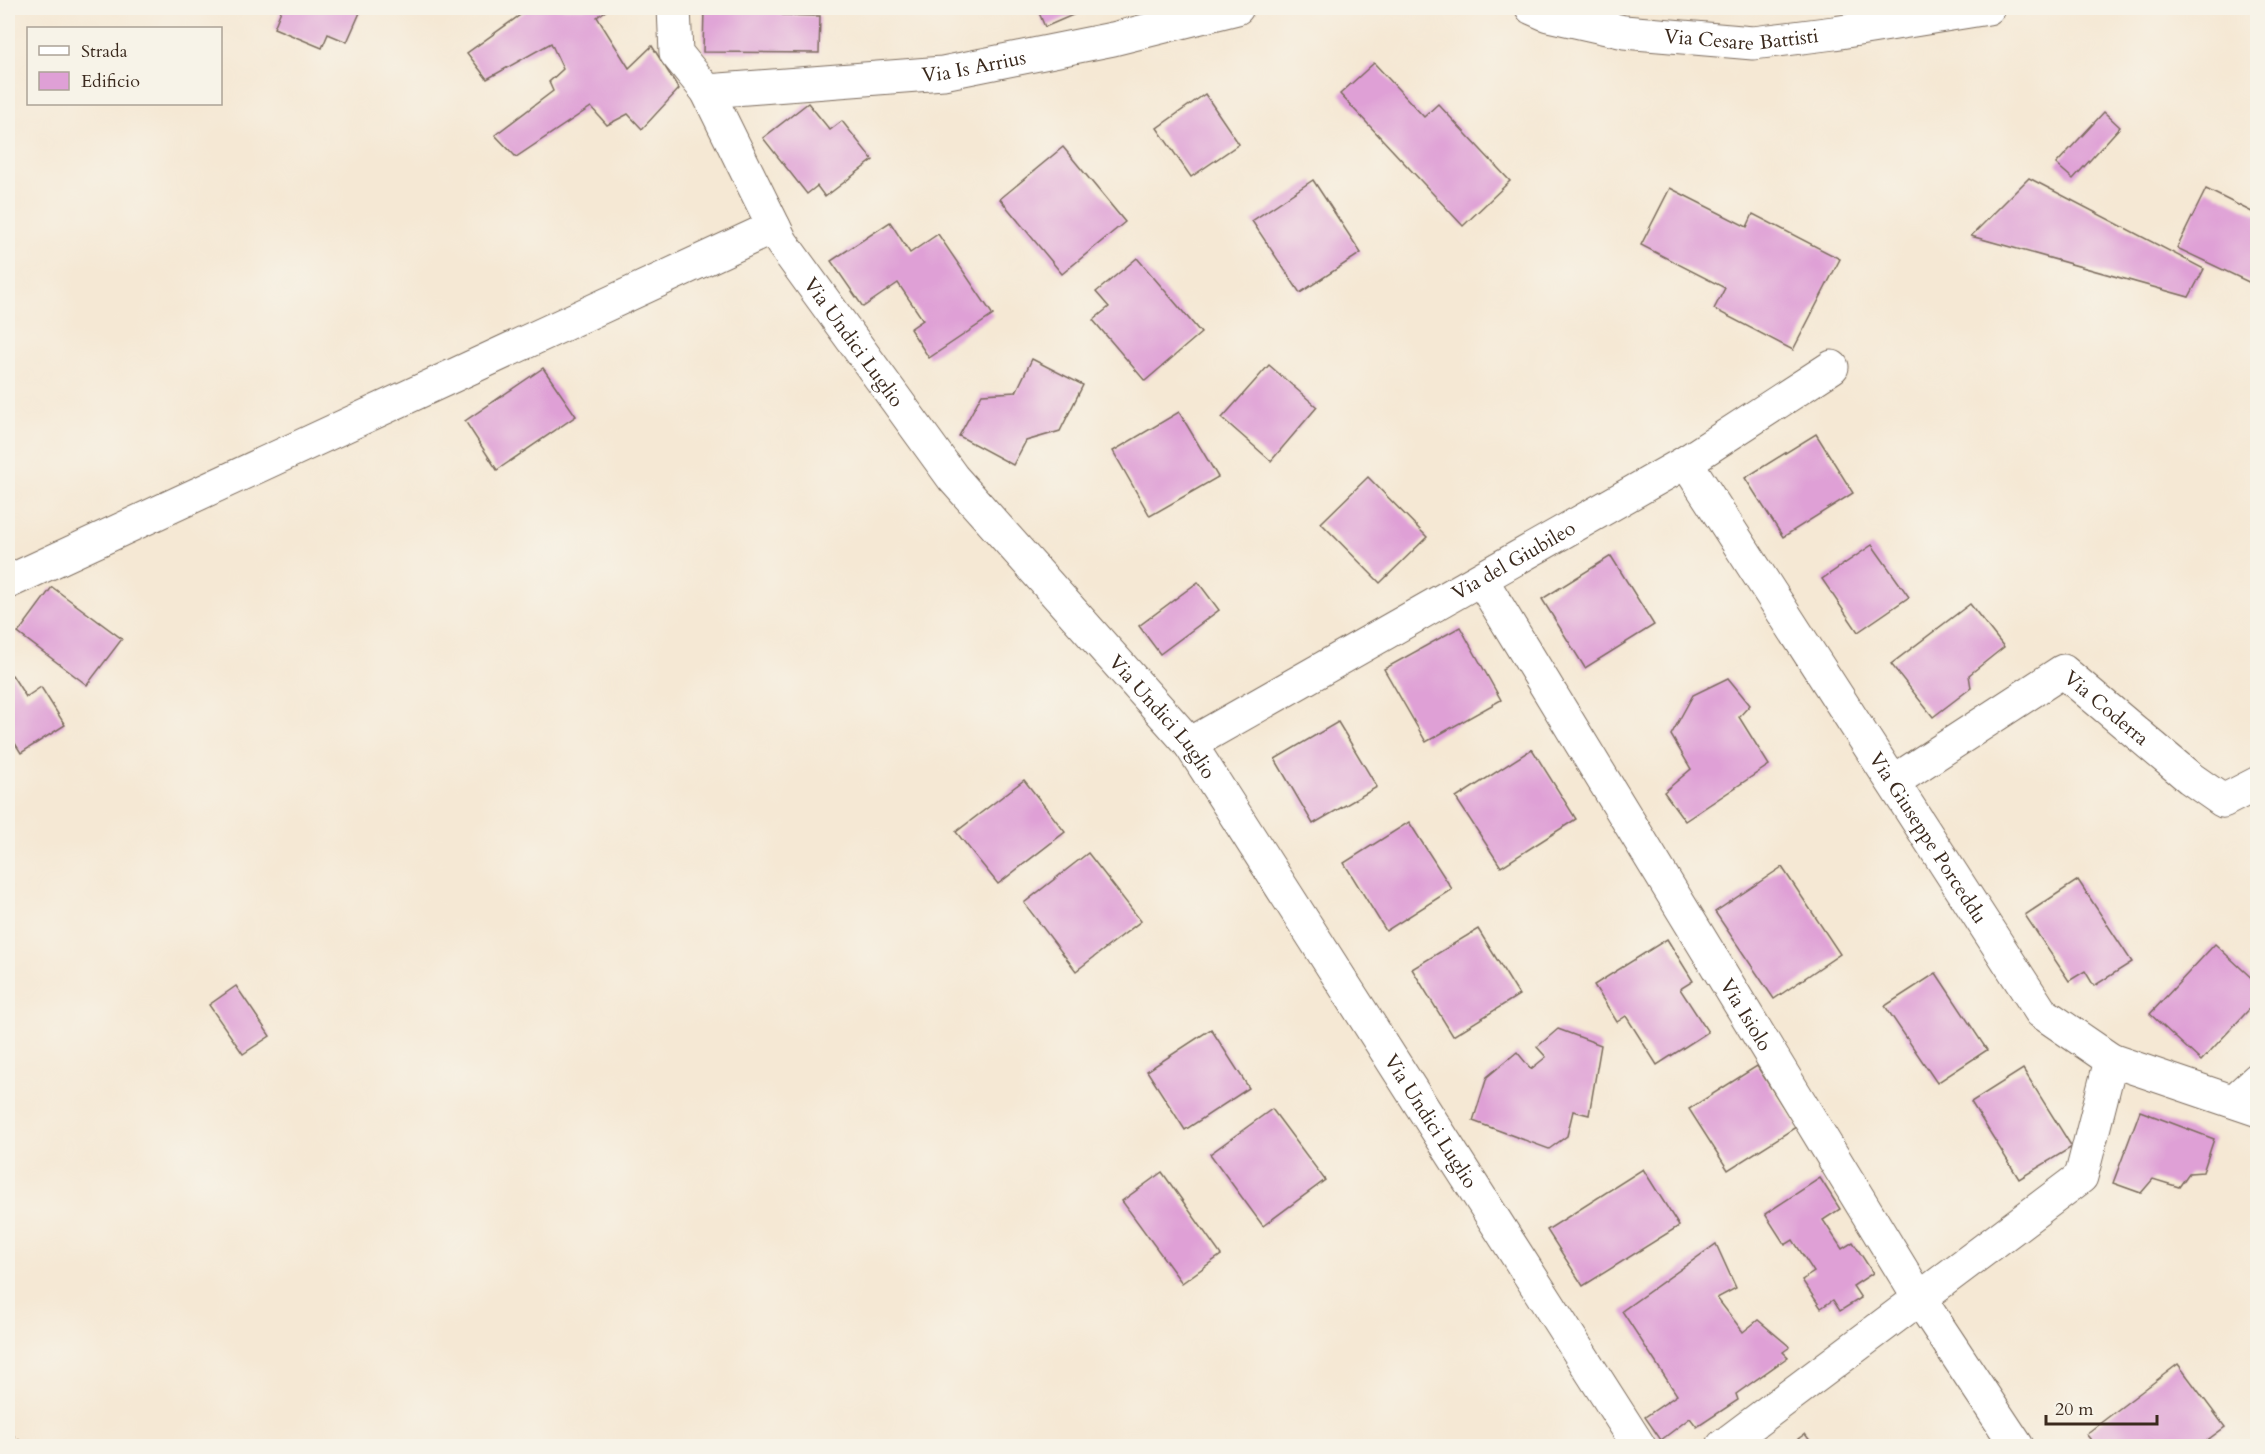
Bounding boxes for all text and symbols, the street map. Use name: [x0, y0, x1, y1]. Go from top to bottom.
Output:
street label: Via Cesare Battisti: [1663, 22, 1820, 57]
legend: [27, 27, 222, 105]
text: Strada: [81, 39, 128, 64]
street label: Via Is Arrius: [921, 44, 1028, 89]
text: Edificio: [81, 69, 140, 94]
street label: Via Undici Luglio: [797, 272, 910, 413]
street label: Via del Giubileo: [1447, 515, 1581, 607]
street label: Via Undici Luglio: [1103, 649, 1222, 784]
street label: Via Coderra: [2058, 664, 2155, 752]
street label: Via Giuseppe Porceddu: [1863, 747, 1993, 929]
street label: Via Isiolo: [1713, 974, 1778, 1056]
street label: Via Undici Luglio: [1378, 1049, 1484, 1194]
scale bar: [2046, 1388, 2157, 1426]
text: 20 m: [2055, 1397, 2094, 1422]

